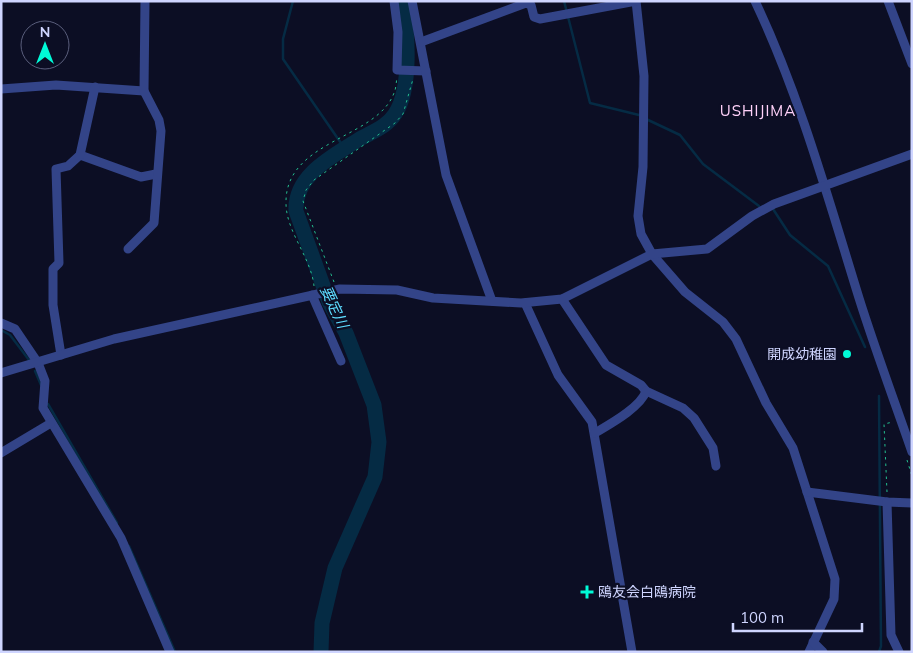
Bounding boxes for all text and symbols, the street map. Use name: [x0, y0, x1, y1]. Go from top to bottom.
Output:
north arrow: [20, 20, 70, 70]
text: N: [40, 23, 50, 41]
district label: USHIJIMA: [720, 101, 796, 120]
water label: 要定川: [316, 282, 353, 333]
place label: 開成幼稚園: [767, 345, 837, 363]
marker: 開成幼稚園: [841, 348, 853, 360]
place label: 鴎友会白鴎病院: [598, 583, 696, 601]
marker: 鴎友会白鴎病院: [580, 585, 594, 599]
scale bar: [733, 600, 862, 632]
text: 100 m: [740, 608, 784, 627]

